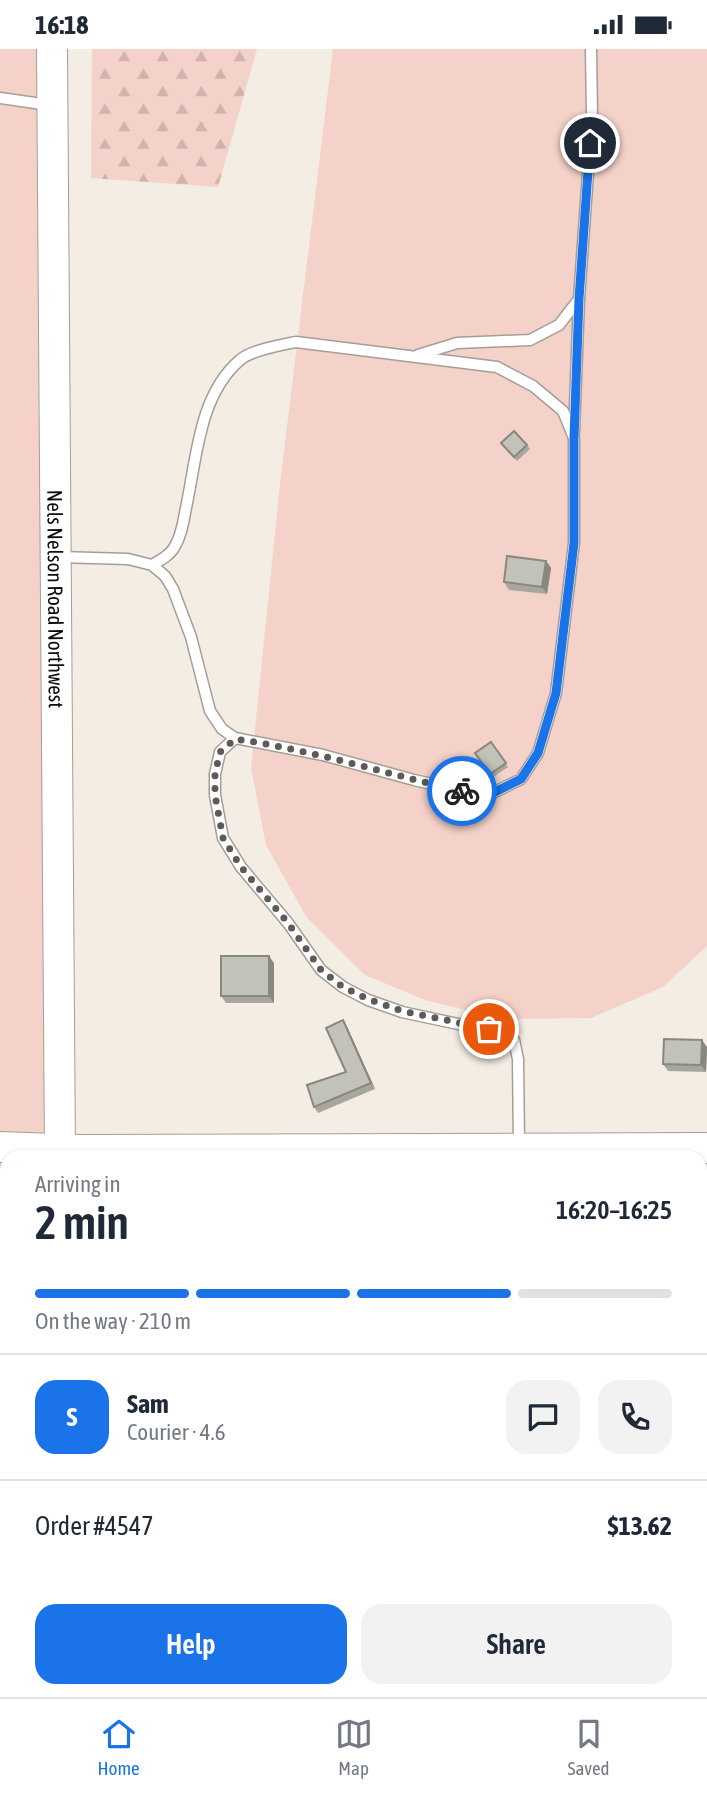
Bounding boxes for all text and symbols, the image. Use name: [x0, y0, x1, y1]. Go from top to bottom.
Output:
text: 16:18: [35, 10, 89, 40]
pin: [560, 113, 620, 173]
icon: home: [571, 124, 609, 162]
street label: Nels Nelson Road Northwest: [43, 490, 69, 708]
courier: [427, 756, 497, 826]
icon: bike: [443, 772, 481, 810]
pin: [459, 999, 519, 1059]
icon: bag: [470, 1010, 508, 1048]
text: Arriving in: [35, 1171, 121, 1197]
text: 16:20–16:25: [556, 1195, 672, 1225]
text: 2 min: [35, 1196, 129, 1249]
text: On the way · 210 m: [35, 1308, 191, 1334]
button: chat: [506, 1380, 580, 1454]
button: phone: [598, 1380, 672, 1454]
text: Sam: [127, 1389, 169, 1419]
text: S: [67, 1402, 77, 1432]
text: Courier · 4.6: [127, 1419, 226, 1445]
text: Order #4547: [35, 1511, 154, 1541]
text: $13.62: [608, 1511, 672, 1541]
button: Help: [35, 1604, 347, 1684]
button: Share: [361, 1604, 672, 1684]
tab: Home: [97, 1715, 140, 1779]
tab: Map: [335, 1715, 373, 1779]
tab: Saved: [568, 1715, 610, 1779]

